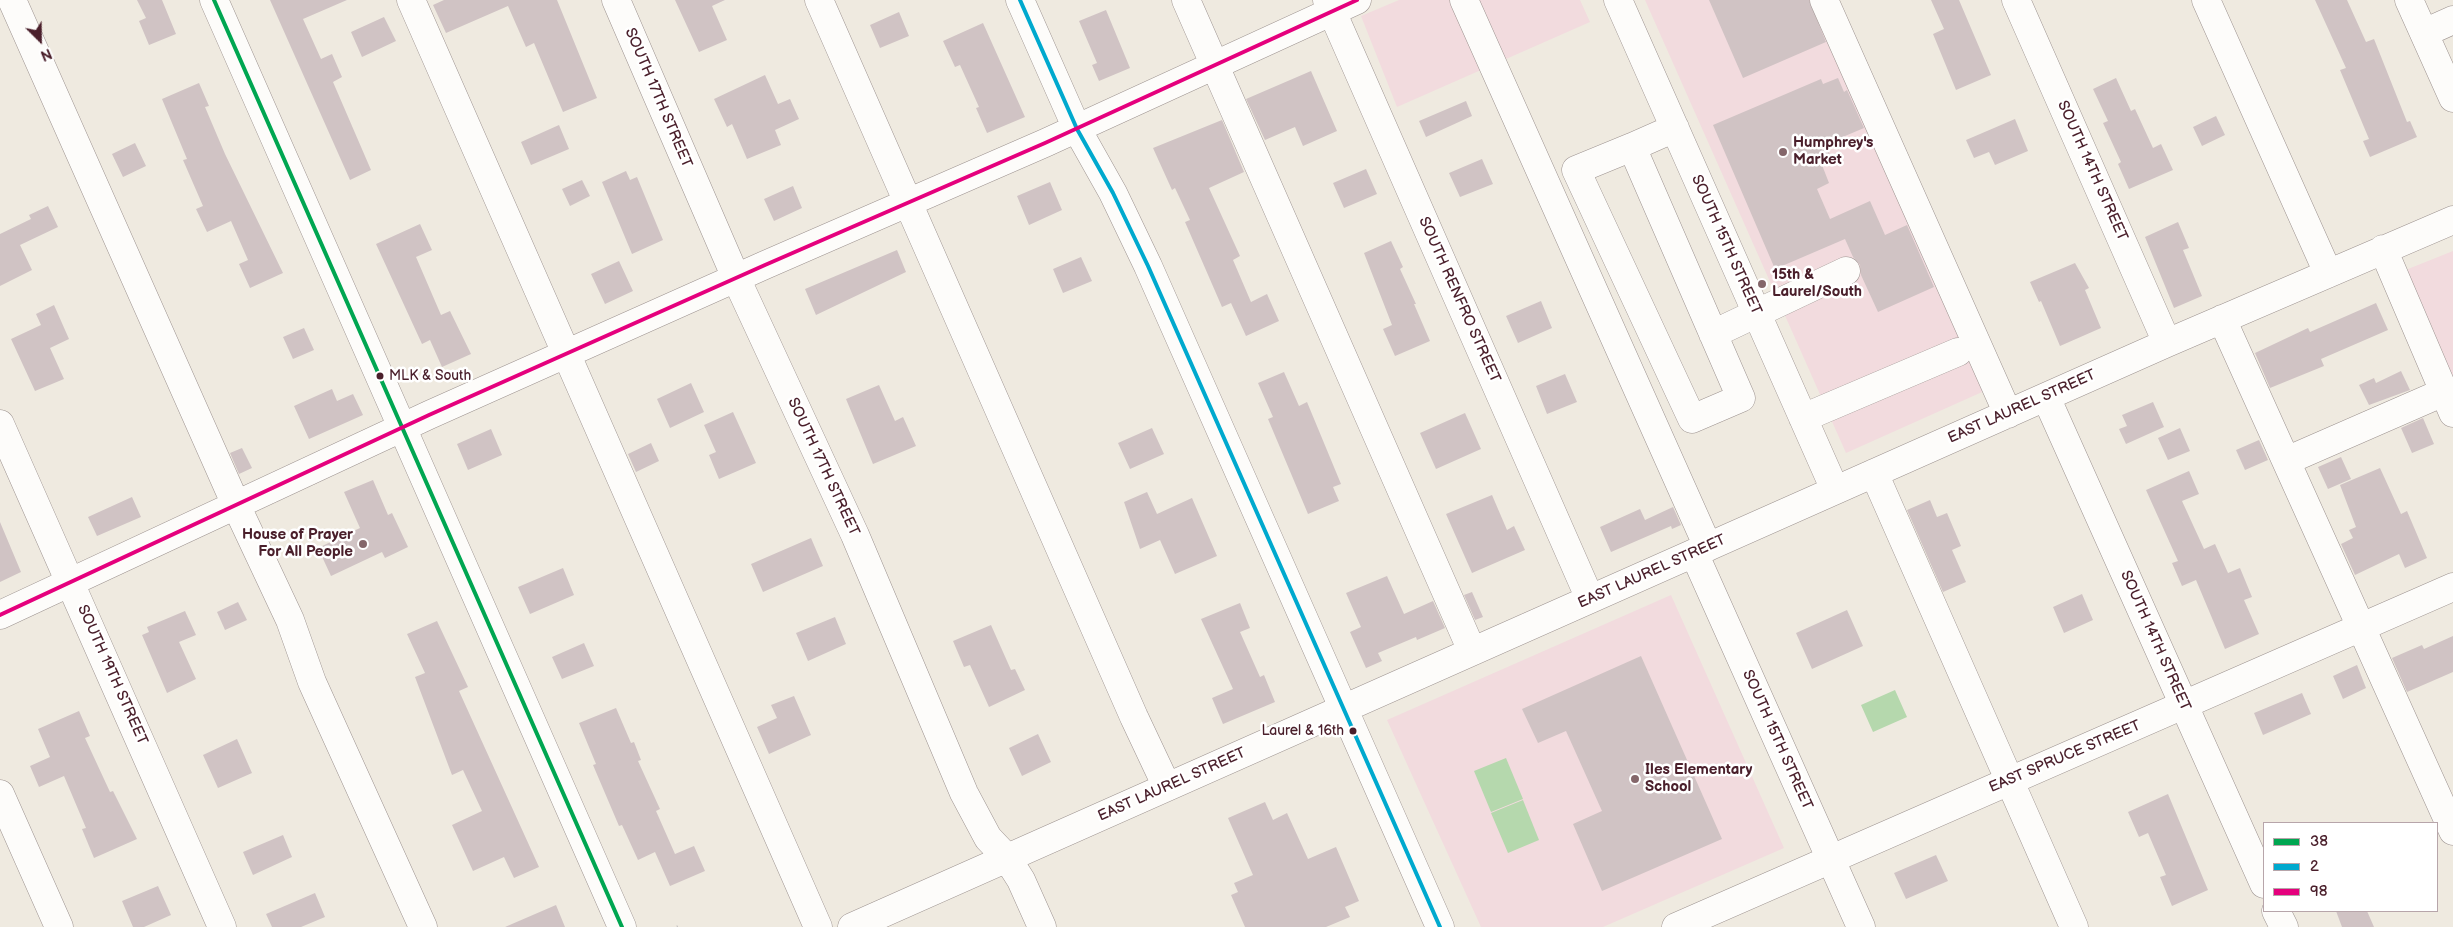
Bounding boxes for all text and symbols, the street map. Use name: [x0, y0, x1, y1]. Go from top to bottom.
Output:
north arrow: [15, 15, 65, 65]
street label: SOUTH 17TH STREET: [620, 25, 696, 171]
text: N: [38, 44, 54, 64]
street label: SOUTH 14TH STREET: [2053, 98, 2131, 244]
place label: Humphrey's Market: [1793, 134, 1873, 169]
marker: Humphrey's Market: [1777, 146, 1789, 158]
street label: SOUTH 15TH STREET: [1687, 172, 1765, 318]
street label: SOUTH RENFRO STREET: [1414, 214, 1504, 386]
place label: 15th & Laurel/South: [1772, 266, 1862, 301]
marker: 15th & Laurel/South: [1756, 278, 1768, 290]
street label: EAST LAUREL STREET: [1945, 366, 2099, 448]
place label: MLK & South: [389, 368, 471, 384]
marker: MLK & South: [375, 371, 385, 381]
street label: SOUTH 17TH STREET: [783, 395, 863, 539]
place label: House of Prayer For All People: [242, 526, 353, 561]
street label: EAST LAUREL STREET: [1575, 531, 1729, 613]
marker: House of Prayer For All People: [357, 538, 369, 550]
street label: SOUTH 14TH STREET: [2116, 568, 2194, 714]
street label: SOUTH 19TH STREET: [73, 602, 151, 748]
street label: SOUTH 15TH STREET: [1738, 667, 1816, 813]
street label: EAST SPRUCE STREET: [1986, 717, 2144, 797]
place label: Laurel & 16th: [1262, 723, 1344, 739]
marker: Laurel & 16th: [1348, 726, 1358, 736]
street label: EAST LAUREL STREET: [1095, 744, 1249, 826]
place label: Iles Elementary School: [1645, 761, 1752, 796]
marker: Iles Elementary School: [1629, 773, 1641, 785]
legend: [2263, 822, 2438, 912]
text: 38: [2310, 832, 2328, 851]
text: 2: [2310, 857, 2319, 876]
text: 98: [2310, 882, 2327, 901]

